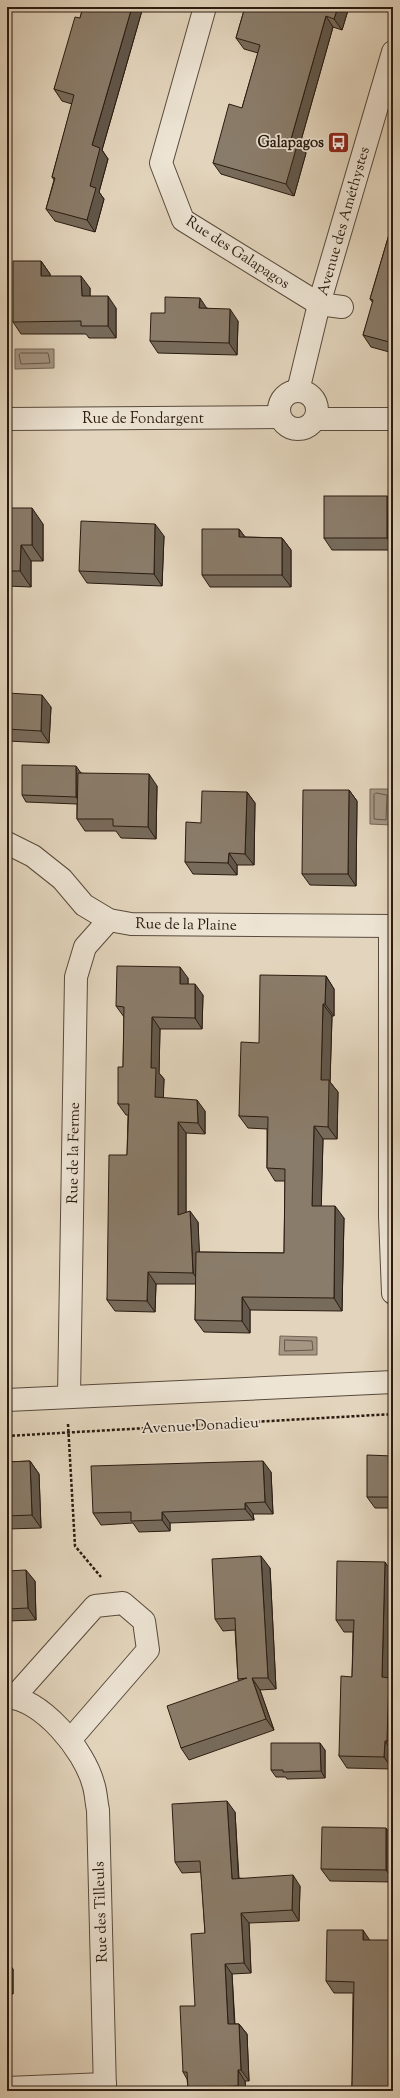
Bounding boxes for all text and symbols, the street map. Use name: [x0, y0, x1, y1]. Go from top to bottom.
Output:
bus stop icon: Galapagos: [326, 129, 352, 155]
place label: Galapagos: [257, 133, 324, 154]
street label: Avenue des Améthystes: [313, 144, 376, 298]
street label: Rue des Galapagos: [181, 212, 293, 295]
street label: Rue de Fondargent: [82, 409, 204, 430]
street label: Rue de la Plaine: [135, 914, 237, 937]
street label: Rue de la Ferme: [63, 1102, 86, 1204]
street label: Avenue Donadieu: [141, 1413, 260, 1440]
street label: Rue des Tilleuls: [89, 1861, 114, 1963]

